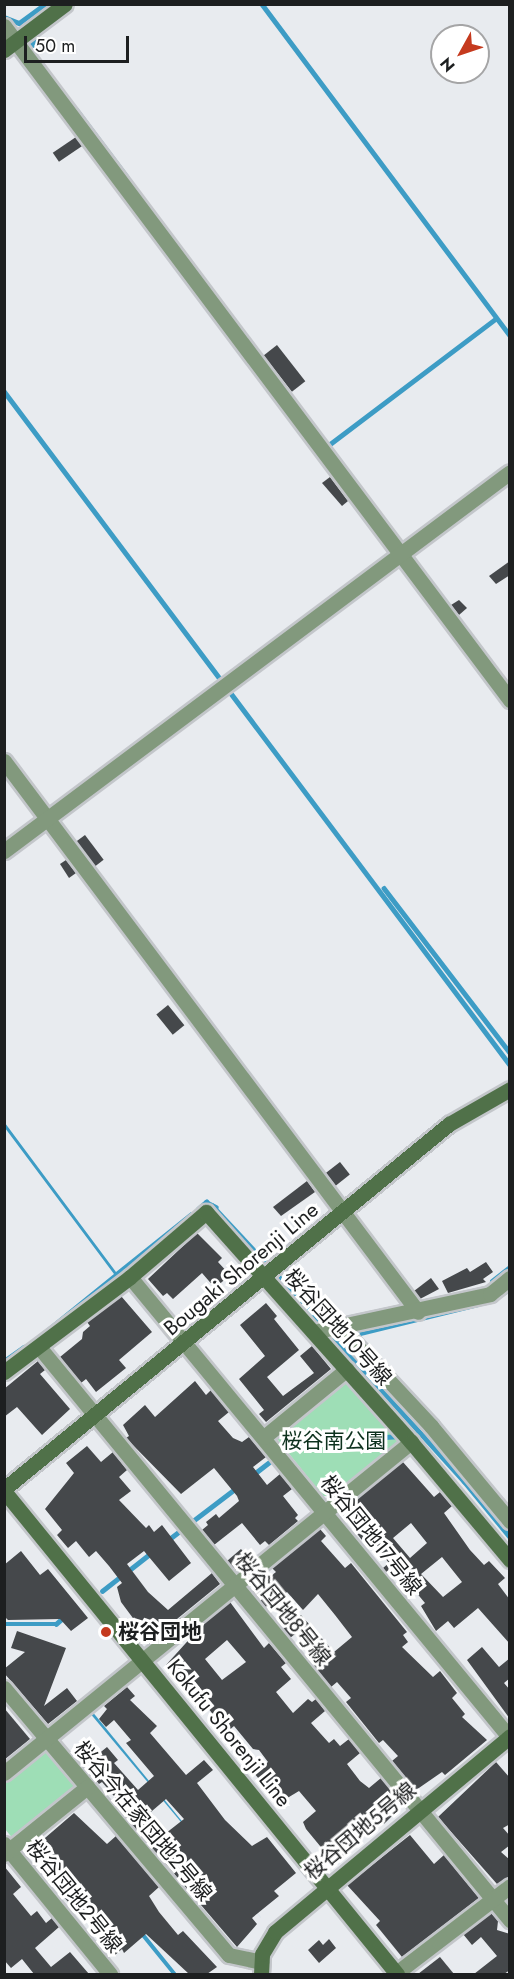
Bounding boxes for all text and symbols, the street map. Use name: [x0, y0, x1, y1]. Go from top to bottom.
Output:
scale bar: [27, 24, 132, 62]
north arrow: [430, 24, 490, 84]
text: 50 m: [35, 33, 75, 59]
text: N: [434, 52, 460, 77]
street label: Bougaki Shorenji Line: [159, 1197, 323, 1341]
street label: 桜谷団地10号線: [279, 1264, 397, 1390]
park label: 桜谷南公園: [282, 1428, 386, 1454]
street label: 桜谷団地17号線: [315, 1470, 427, 1600]
street label: 桜谷団地8号線: [230, 1548, 336, 1670]
place label: 桜谷団地: [118, 1619, 202, 1645]
marker: 桜谷団地: [99, 1625, 113, 1639]
street label: Kokufu Shorenji Line: [162, 1654, 296, 1812]
street label: 桜谷今在家団地2号線: [69, 1736, 217, 1906]
street label: 桜谷団地5号線: [299, 1777, 421, 1885]
street label: 桜谷団地2号線: [21, 1834, 127, 1958]

